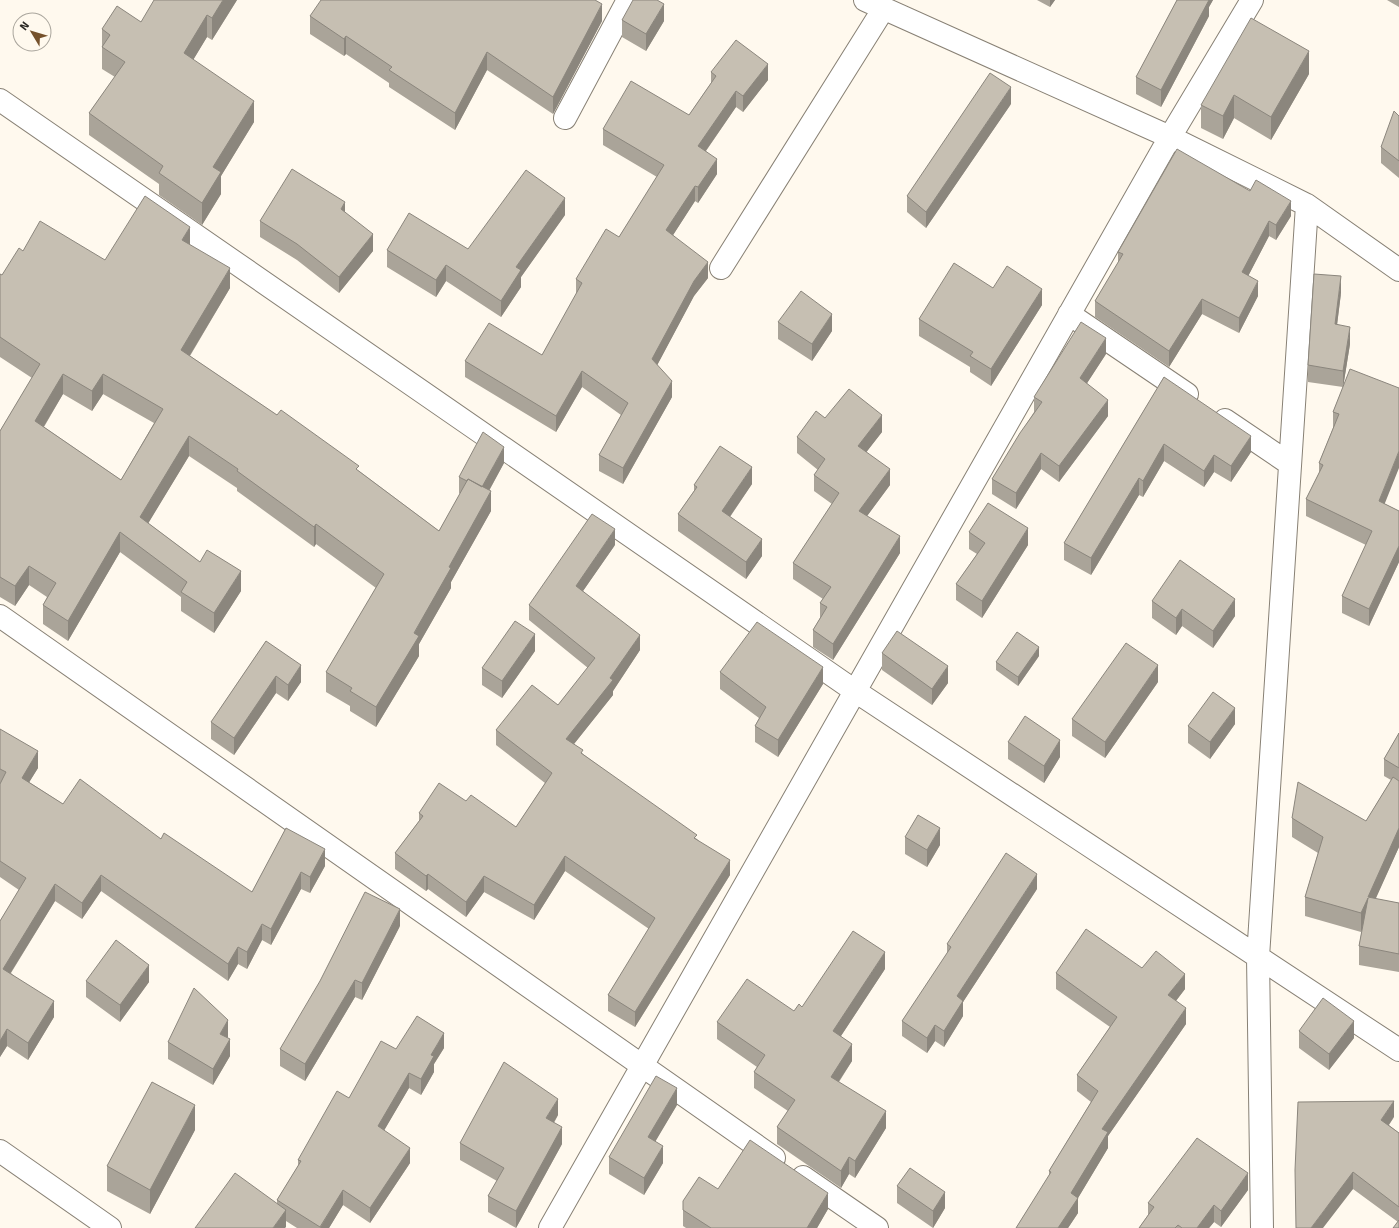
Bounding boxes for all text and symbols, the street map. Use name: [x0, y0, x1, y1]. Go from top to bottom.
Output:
north arrow: [12, 12, 52, 52]
text: N: [17, 19, 32, 33]

